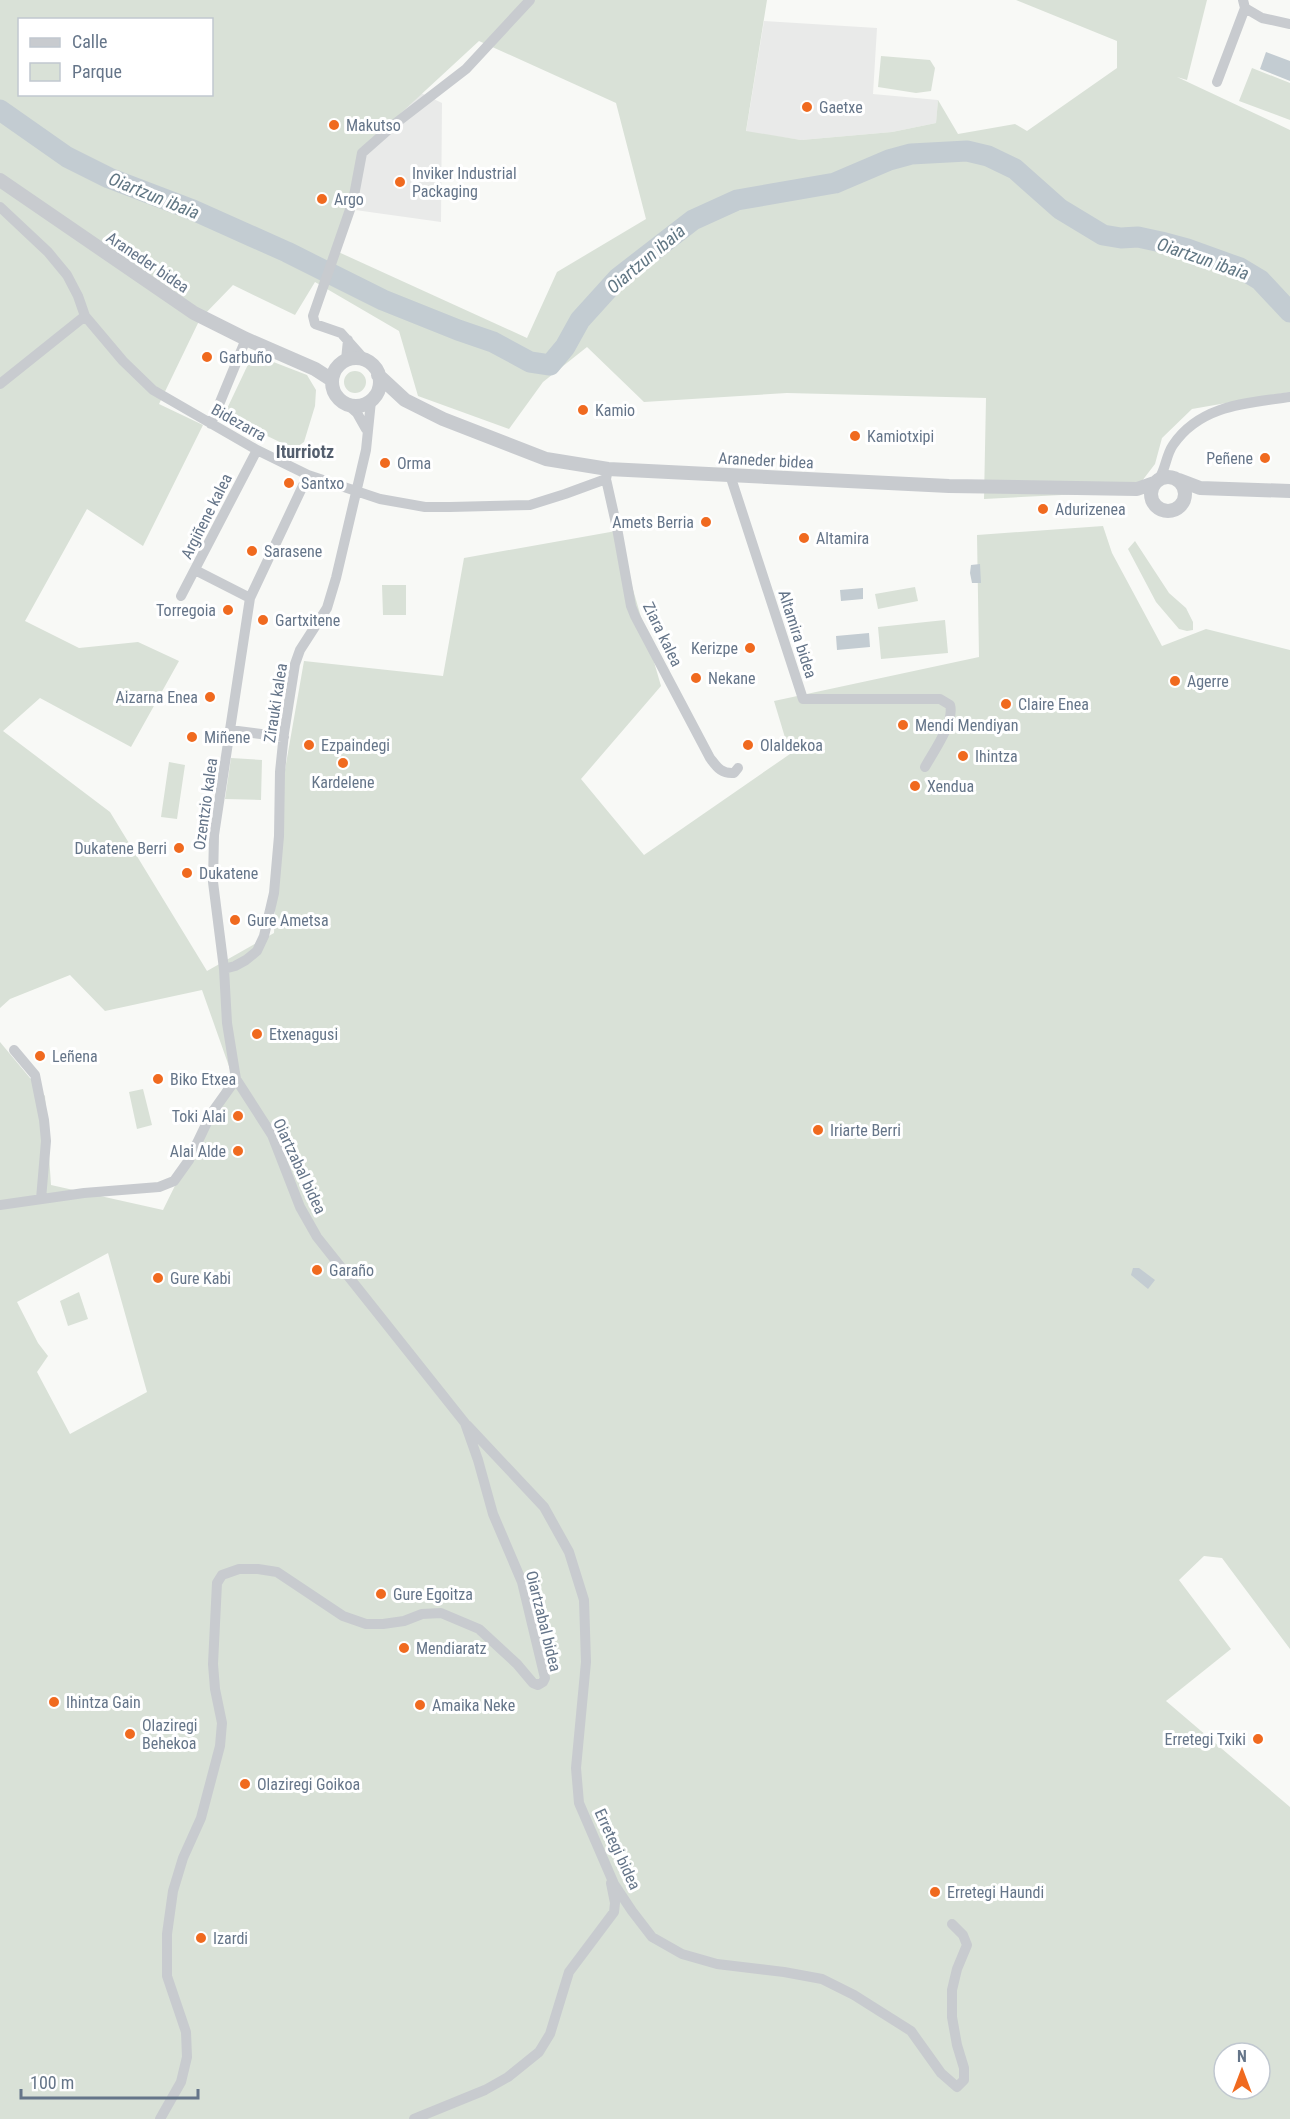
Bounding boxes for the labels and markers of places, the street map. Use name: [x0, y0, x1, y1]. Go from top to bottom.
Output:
place label: Gaetxe: [819, 98, 863, 117]
marker: Gaetxe: [800, 100, 814, 114]
place label: Makutso: [346, 116, 401, 135]
marker: Makutso: [327, 118, 341, 132]
place label: Inviker Industrial Packaging: [412, 164, 517, 201]
marker: Inviker Industrial Packaging: [393, 175, 407, 189]
place label: Argo: [334, 190, 364, 209]
marker: Argo: [315, 192, 329, 206]
place label: Garbuño: [219, 348, 272, 367]
marker: Garbuño: [200, 350, 214, 364]
place label: Kamio: [595, 401, 635, 420]
marker: Kamio: [576, 403, 590, 417]
place label: Kamiotxipi: [867, 427, 934, 446]
marker: Kamiotxipi: [848, 429, 862, 443]
place label: Peñene: [1206, 449, 1253, 468]
marker: Peñene: [1258, 451, 1272, 465]
place label: Orma: [397, 454, 431, 473]
marker: Orma: [378, 456, 392, 470]
place label: Santxo: [301, 474, 344, 493]
marker: Santxo: [282, 476, 296, 490]
place label: Adurizenea: [1055, 500, 1126, 519]
marker: Adurizenea: [1036, 502, 1050, 516]
place label: Amets Berria: [612, 513, 694, 532]
marker: Amets Berria: [699, 515, 713, 529]
place label: Altamira: [816, 529, 869, 548]
marker: Altamira: [797, 531, 811, 545]
place label: Sarasene: [264, 542, 322, 561]
marker: Sarasene: [245, 544, 259, 558]
place label: Torregoia: [156, 601, 216, 620]
marker: Torregoia: [221, 603, 235, 617]
place label: Gartxitene: [275, 611, 340, 630]
marker: Gartxitene: [256, 613, 270, 627]
place label: Kerizpe: [691, 639, 738, 658]
marker: Kerizpe: [743, 641, 757, 655]
place label: Nekane: [708, 669, 756, 688]
marker: Nekane: [689, 671, 703, 685]
place label: Agerre: [1187, 672, 1229, 691]
marker: Agerre: [1168, 674, 1182, 688]
place label: Aizarna Enea: [116, 688, 198, 707]
marker: Aizarna Enea: [203, 690, 217, 704]
place label: Claire Enea: [1018, 695, 1089, 714]
marker: Claire Enea: [999, 697, 1013, 711]
place label: Mendi Mendiyan: [915, 716, 1019, 735]
marker: Mendi Mendiyan: [896, 718, 910, 732]
place label: Miñene: [204, 728, 250, 747]
marker: Miñene: [185, 730, 199, 744]
place label: Ezpaindegi: [321, 736, 390, 755]
place label: Olaldekoa: [760, 736, 823, 755]
marker: Ezpaindegi: [302, 738, 316, 752]
marker: Olaldekoa: [741, 738, 755, 752]
place label: Ihintza: [975, 747, 1018, 766]
marker: Ihintza: [956, 749, 970, 763]
marker: Kardelene: [336, 756, 350, 770]
place label: Kardelene: [312, 773, 374, 792]
place label: Xendua: [927, 777, 974, 796]
marker: Xendua: [908, 779, 922, 793]
place label: Dukatene Berri: [74, 839, 167, 858]
marker: Dukatene Berri: [172, 841, 186, 855]
place label: Dukatene: [199, 864, 258, 883]
marker: Dukatene: [180, 866, 194, 880]
place label: Gure Ametsa: [247, 911, 329, 930]
marker: Gure Ametsa: [228, 913, 242, 927]
place label: Etxenagusi: [269, 1025, 338, 1044]
marker: Etxenagusi: [250, 1027, 264, 1041]
place label: Leñena: [52, 1047, 98, 1066]
marker: Leñena: [33, 1049, 47, 1063]
place label: Biko Etxea: [170, 1070, 236, 1089]
marker: Biko Etxea: [151, 1072, 165, 1086]
place label: Toki Alai: [172, 1107, 226, 1126]
marker: Toki Alai: [231, 1109, 245, 1123]
place label: Iriarte Berri: [830, 1121, 901, 1140]
marker: Iriarte Berri: [811, 1123, 825, 1137]
place label: Alai Alde: [170, 1142, 226, 1161]
marker: Alai Alde: [231, 1144, 245, 1158]
place label: Garaño: [329, 1261, 374, 1280]
marker: Garaño: [310, 1263, 324, 1277]
place label: Gure Kabi: [170, 1269, 231, 1288]
marker: Gure Kabi: [151, 1271, 165, 1285]
place label: Gure Egoitza: [393, 1585, 473, 1604]
marker: Gure Egoitza: [374, 1587, 388, 1601]
place label: Mendiaratz: [416, 1639, 487, 1658]
marker: Mendiaratz: [397, 1641, 411, 1655]
place label: Ihintza Gain: [66, 1693, 141, 1712]
marker: Ihintza Gain: [47, 1695, 61, 1709]
place label: Amaika Neke: [432, 1696, 515, 1715]
marker: Amaika Neke: [413, 1698, 427, 1712]
place label: Olaziregi Behekoa: [142, 1716, 197, 1753]
marker: Olaziregi Behekoa: [123, 1727, 137, 1741]
place label: Erretegi Txiki: [1164, 1730, 1246, 1749]
marker: Erretegi Txiki: [1251, 1732, 1265, 1746]
place label: Olaziregi Goikoa: [257, 1775, 360, 1794]
marker: Olaziregi Goikoa: [238, 1777, 252, 1791]
place label: Erretegi Haundi: [947, 1883, 1044, 1902]
marker: Erretegi Haundi: [928, 1885, 942, 1899]
place label: Izardi: [213, 1929, 248, 1948]
marker: Izardi: [194, 1931, 208, 1945]

